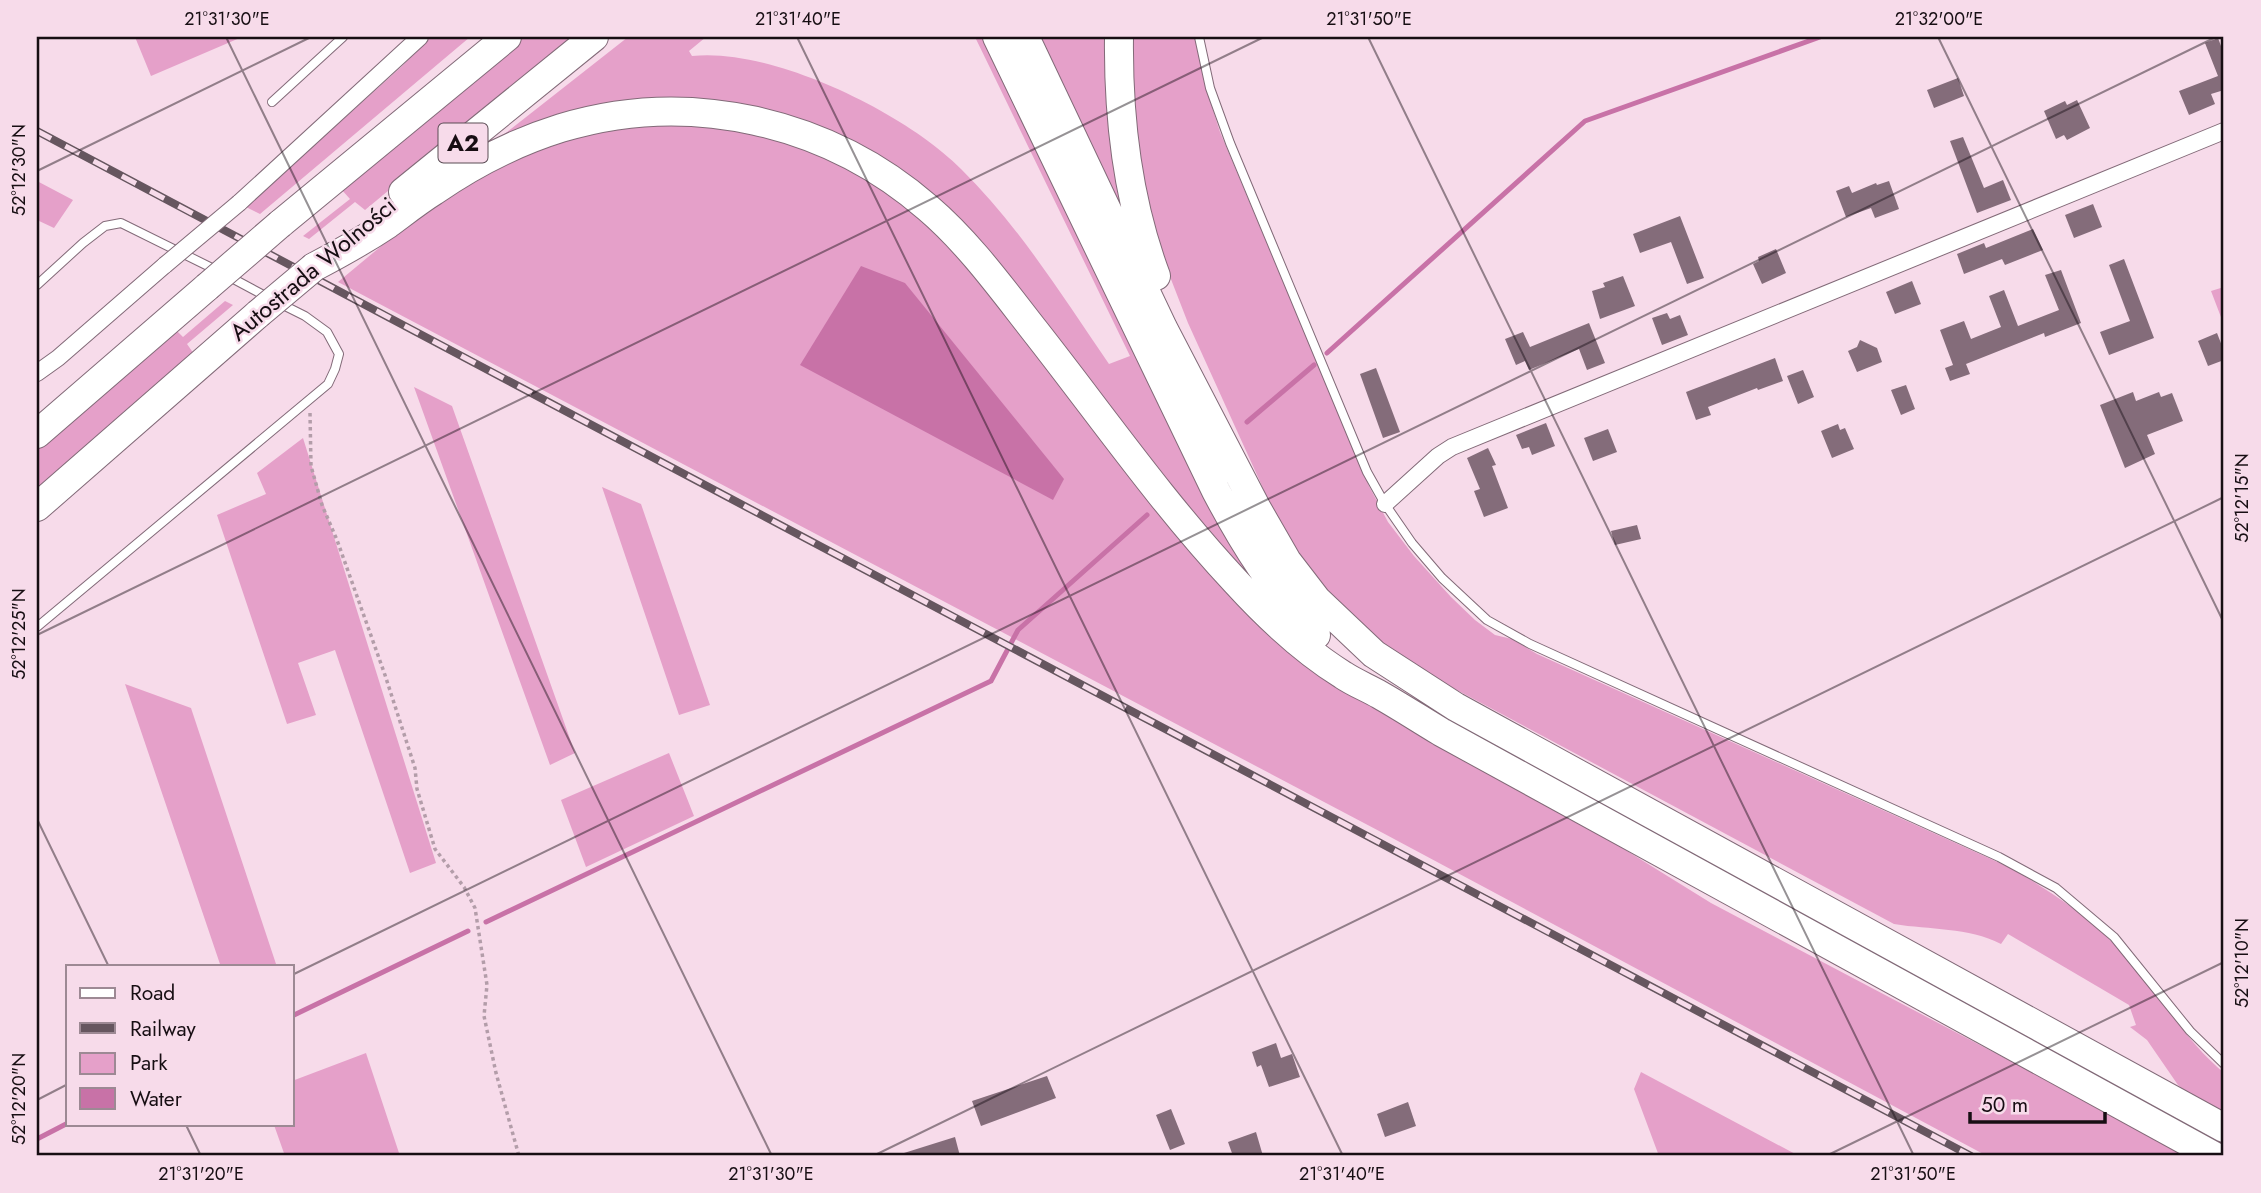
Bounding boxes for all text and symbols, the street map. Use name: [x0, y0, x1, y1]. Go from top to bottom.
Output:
text: 21°31'30"E: [184, 6, 270, 32]
text: 21°31'40"E: [755, 6, 841, 32]
text: 21°31'50"E: [1326, 6, 1412, 32]
text: 21°32'00"E: [1895, 6, 1983, 32]
text: 52°12'30"N: [6, 124, 32, 216]
road number: A2: [438, 124, 488, 162]
street label: Autostrada Wolności: [222, 188, 404, 349]
text: 52°12'15"N: [2229, 453, 2255, 543]
text: 52°12'25"N: [6, 588, 32, 680]
text: 52°12'10"N: [2229, 918, 2255, 1008]
legend: [66, 965, 294, 1126]
text: Road: [130, 978, 175, 1008]
text: Railway: [130, 1014, 196, 1044]
text: Park: [130, 1048, 168, 1078]
text: 52°12'20"N: [6, 1053, 32, 1145]
scale bar: [1970, 1081, 2105, 1125]
text: Water: [130, 1084, 183, 1114]
text: 50 m: [1981, 1090, 2028, 1120]
text: 21°31'20"E: [158, 1161, 244, 1187]
text: 21°31'30"E: [728, 1161, 814, 1187]
text: 21°31'40"E: [1299, 1161, 1385, 1187]
text: 21°31'50"E: [1870, 1161, 1956, 1187]

